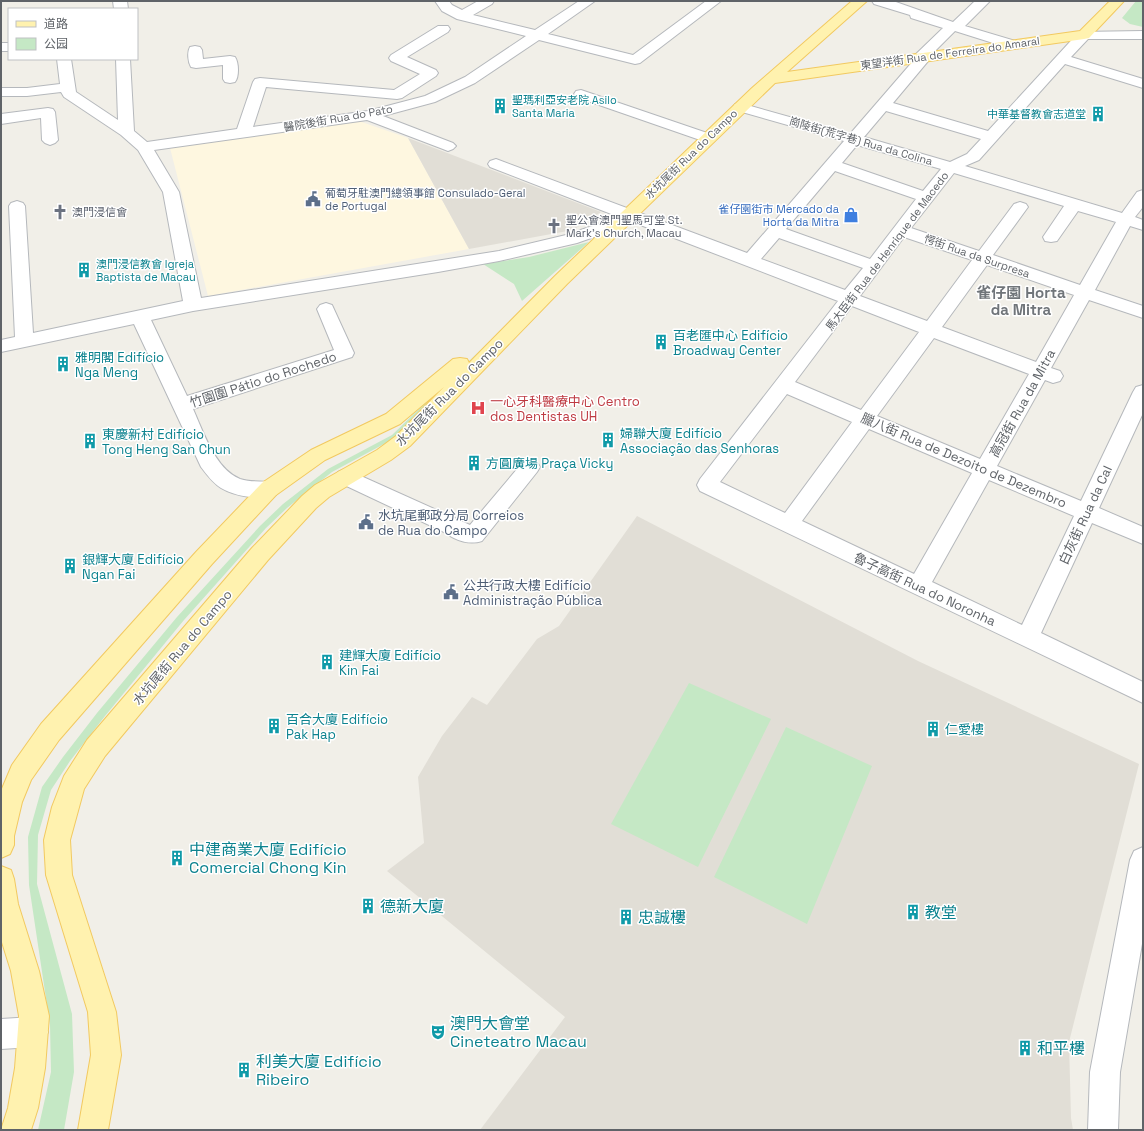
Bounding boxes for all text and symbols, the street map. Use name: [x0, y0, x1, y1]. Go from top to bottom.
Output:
legend: [8, 8, 138, 60]
text: 道路: [44, 16, 68, 32]
street label: 東望洋街 Rua de Ferreira do Amaral: [859, 33, 1041, 73]
text: 公园: [44, 36, 68, 52]
place label: 聖瑪利亞安老院 Asilo Santa Maria: [512, 93, 617, 120]
building icon: 聖瑪利亞安老院 Asilo Santa Maria: [491, 97, 509, 115]
street label: 醫院後街 Rua do Pato: [282, 101, 394, 134]
building icon: 中華基督教會志道堂: [1089, 105, 1107, 123]
street label: 水坑尾街 Rua do Campo: [642, 106, 740, 202]
place label: 中華基督教會志道堂: [987, 107, 1086, 121]
street label: 崗陵街(荒字巷) Rua da Colina: [788, 114, 935, 168]
street label: 馬大臣街 Rua de Henrique de Macedo: [823, 169, 952, 333]
place label: 葡萄牙駐澳門總領事館 Consulado-Geral de Portugal: [325, 186, 525, 213]
public building icon: 葡萄牙駐澳門總領事館 Consulado-Geral de Portugal: [304, 190, 322, 208]
place label: 雀仔園街市 Mercado da Horta da Mitra: [718, 202, 840, 229]
church icon: 澳門浸信會: [51, 203, 69, 221]
place label: 澳門浸信會: [72, 205, 127, 219]
shop icon: 雀仔園街市 Mercado da Horta da Mitra: [842, 206, 860, 224]
place label: 聖公會澳門聖馬可堂 St. Mark's Church, Macau: [566, 213, 683, 240]
church icon: 聖公會澳門聖馬可堂 St. Mark's Church, Macau: [545, 217, 563, 235]
street label: 愕街 Rua da Surpresa: [922, 231, 1032, 281]
place label: 澳門浸信教會 Igreja Baptista de Macau: [96, 257, 196, 284]
building icon: 澳門浸信教會 Igreja Baptista de Macau: [75, 261, 93, 279]
district label: 雀仔園 Horta da Mitra: [976, 283, 1066, 319]
place label: 百老匯中心 Edifício Broadway Center: [673, 327, 788, 359]
building icon: 百老匯中心 Edifício Broadway Center: [652, 333, 670, 351]
street label: 水坑尾街 Rua do Campo: [392, 335, 507, 450]
street label: 高冠街 Rua da Mitra: [986, 346, 1059, 460]
street label: 竹園圍 Pátio do Rochedo: [188, 348, 339, 411]
place label: 雅明閣 Edifício Nga Meng: [75, 349, 164, 381]
building icon: 雅明閣 Edifício Nga Meng: [54, 355, 72, 373]
place label: 一心牙科醫療中心 Centro dos Dentistas UH: [490, 393, 640, 425]
hospital icon: 一心牙科醫療中心 Centro dos Dentistas UH: [469, 399, 487, 417]
street label: 臘八街 Rua de Dezoito de Dezembro: [858, 409, 1069, 512]
place label: 婦聯大廈 Edifício Associação das Senhoras: [620, 425, 779, 457]
place label: 東慶新村 Edifício Tong Heng San Chun: [102, 426, 231, 458]
building icon: 婦聯大廈 Edifício Associação das Senhoras: [599, 431, 617, 449]
building icon: 東慶新村 Edifício Tong Heng San Chun: [81, 432, 99, 450]
building icon: 方圓廣場 Praça Vicky: [465, 454, 483, 472]
place label: 方圓廣場 Praça Vicky: [486, 455, 614, 472]
street label: 白灰街 Rua da Cal: [1055, 463, 1116, 568]
place label: 水坑尾郵政分局 Correios de Rua do Campo: [378, 507, 524, 539]
public building icon: 水坑尾郵政分局 Correios de Rua do Campo: [357, 513, 375, 531]
street label: 魯子高街 Rua do Noronha: [851, 549, 999, 630]
place label: 銀輝大廈 Edifício Ngan Fai: [82, 551, 184, 583]
building icon: 銀輝大廈 Edifício Ngan Fai: [61, 557, 79, 575]
place label: 公共行政大樓 Edifício Administração Pública: [463, 577, 602, 609]
public building icon: 公共行政大樓 Edifício Administração Pública: [442, 583, 460, 601]
street label: 水坑尾街 Rua do Campo: [129, 586, 236, 709]
place label: 建輝大廈 Edifício Kin Fai: [339, 647, 441, 679]
building icon: 建輝大廈 Edifício Kin Fai: [318, 653, 336, 671]
place label: 百合大廈 Edifício Pak Hap: [286, 711, 388, 743]
building icon: 百合大廈 Edifício Pak Hap: [265, 717, 283, 735]
building icon: 仁愛樓: [924, 720, 942, 738]
place label: 仁愛樓: [945, 721, 984, 738]
place label: 中建商業大廈 Edifício Comercial Chong Kin: [189, 839, 347, 878]
building icon: 中建商業大廈 Edifício Comercial Chong Kin: [168, 849, 186, 867]
place label: 德新大廈: [380, 896, 444, 917]
building icon: 德新大廈: [359, 897, 377, 915]
place label: 教堂: [925, 902, 957, 923]
building icon: 教堂: [904, 903, 922, 921]
place label: 忠誠樓: [638, 907, 686, 928]
building icon: 忠誠樓: [617, 908, 635, 926]
place label: 澳門大會堂 Cineteatro Macau: [450, 1013, 587, 1052]
theatre icon: 澳門大會堂 Cineteatro Macau: [429, 1023, 447, 1041]
place label: 和平樓: [1037, 1038, 1085, 1059]
building icon: 和平樓: [1016, 1039, 1034, 1057]
place label: 利美大廈 Edifício Ribeiro: [256, 1051, 382, 1090]
building icon: 利美大廈 Edifício Ribeiro: [235, 1061, 253, 1079]

